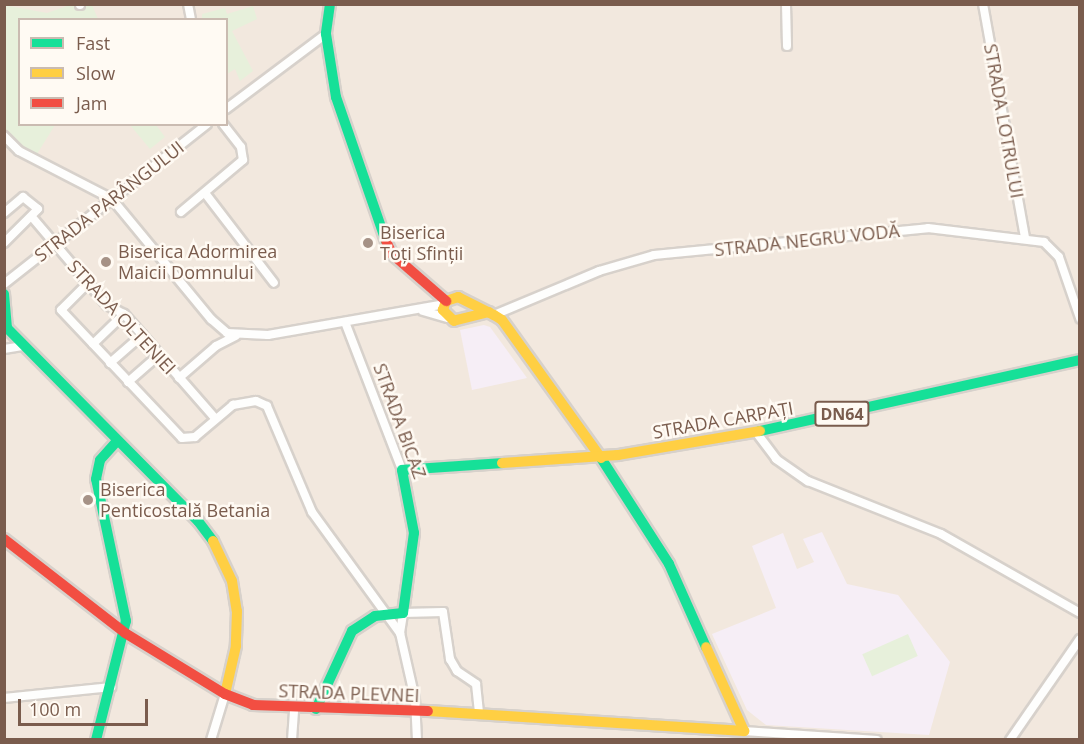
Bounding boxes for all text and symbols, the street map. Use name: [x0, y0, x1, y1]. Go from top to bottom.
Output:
legend: [18, 18, 228, 126]
text: Fast: [76, 31, 110, 55]
street label: STRADA LOTRULUI: [980, 42, 1028, 200]
text: Slow: [76, 61, 115, 85]
text: Jam: [76, 91, 108, 115]
street label: STRADA PARÂNGULUI: [30, 136, 188, 266]
street label: STRADA NEGRU VODĂ: [713, 220, 901, 260]
place label: Biserica Toți Sfinții: [380, 222, 463, 264]
marker: Biserica Toți Sfinții: [361, 236, 375, 250]
place label: Biserica Adormirea Maicii Domnului: [118, 241, 277, 284]
street label: STRADA OLTENIEI: [64, 255, 180, 379]
marker: Biserica Adormirea Maicii Domnului: [99, 255, 113, 269]
street label: STRADA BICAZ: [369, 360, 431, 482]
street label: STRADA CARPAȚI: [651, 397, 795, 443]
road number: DN64: [814, 401, 870, 427]
place label: Biserica Penticostală Betania: [100, 479, 270, 522]
marker: Biserica Penticostală Betania: [81, 493, 95, 507]
street label: STRADA PLEVNEI: [278, 680, 420, 706]
scale bar: [21, 687, 152, 725]
text: 100 m: [29, 697, 81, 721]

